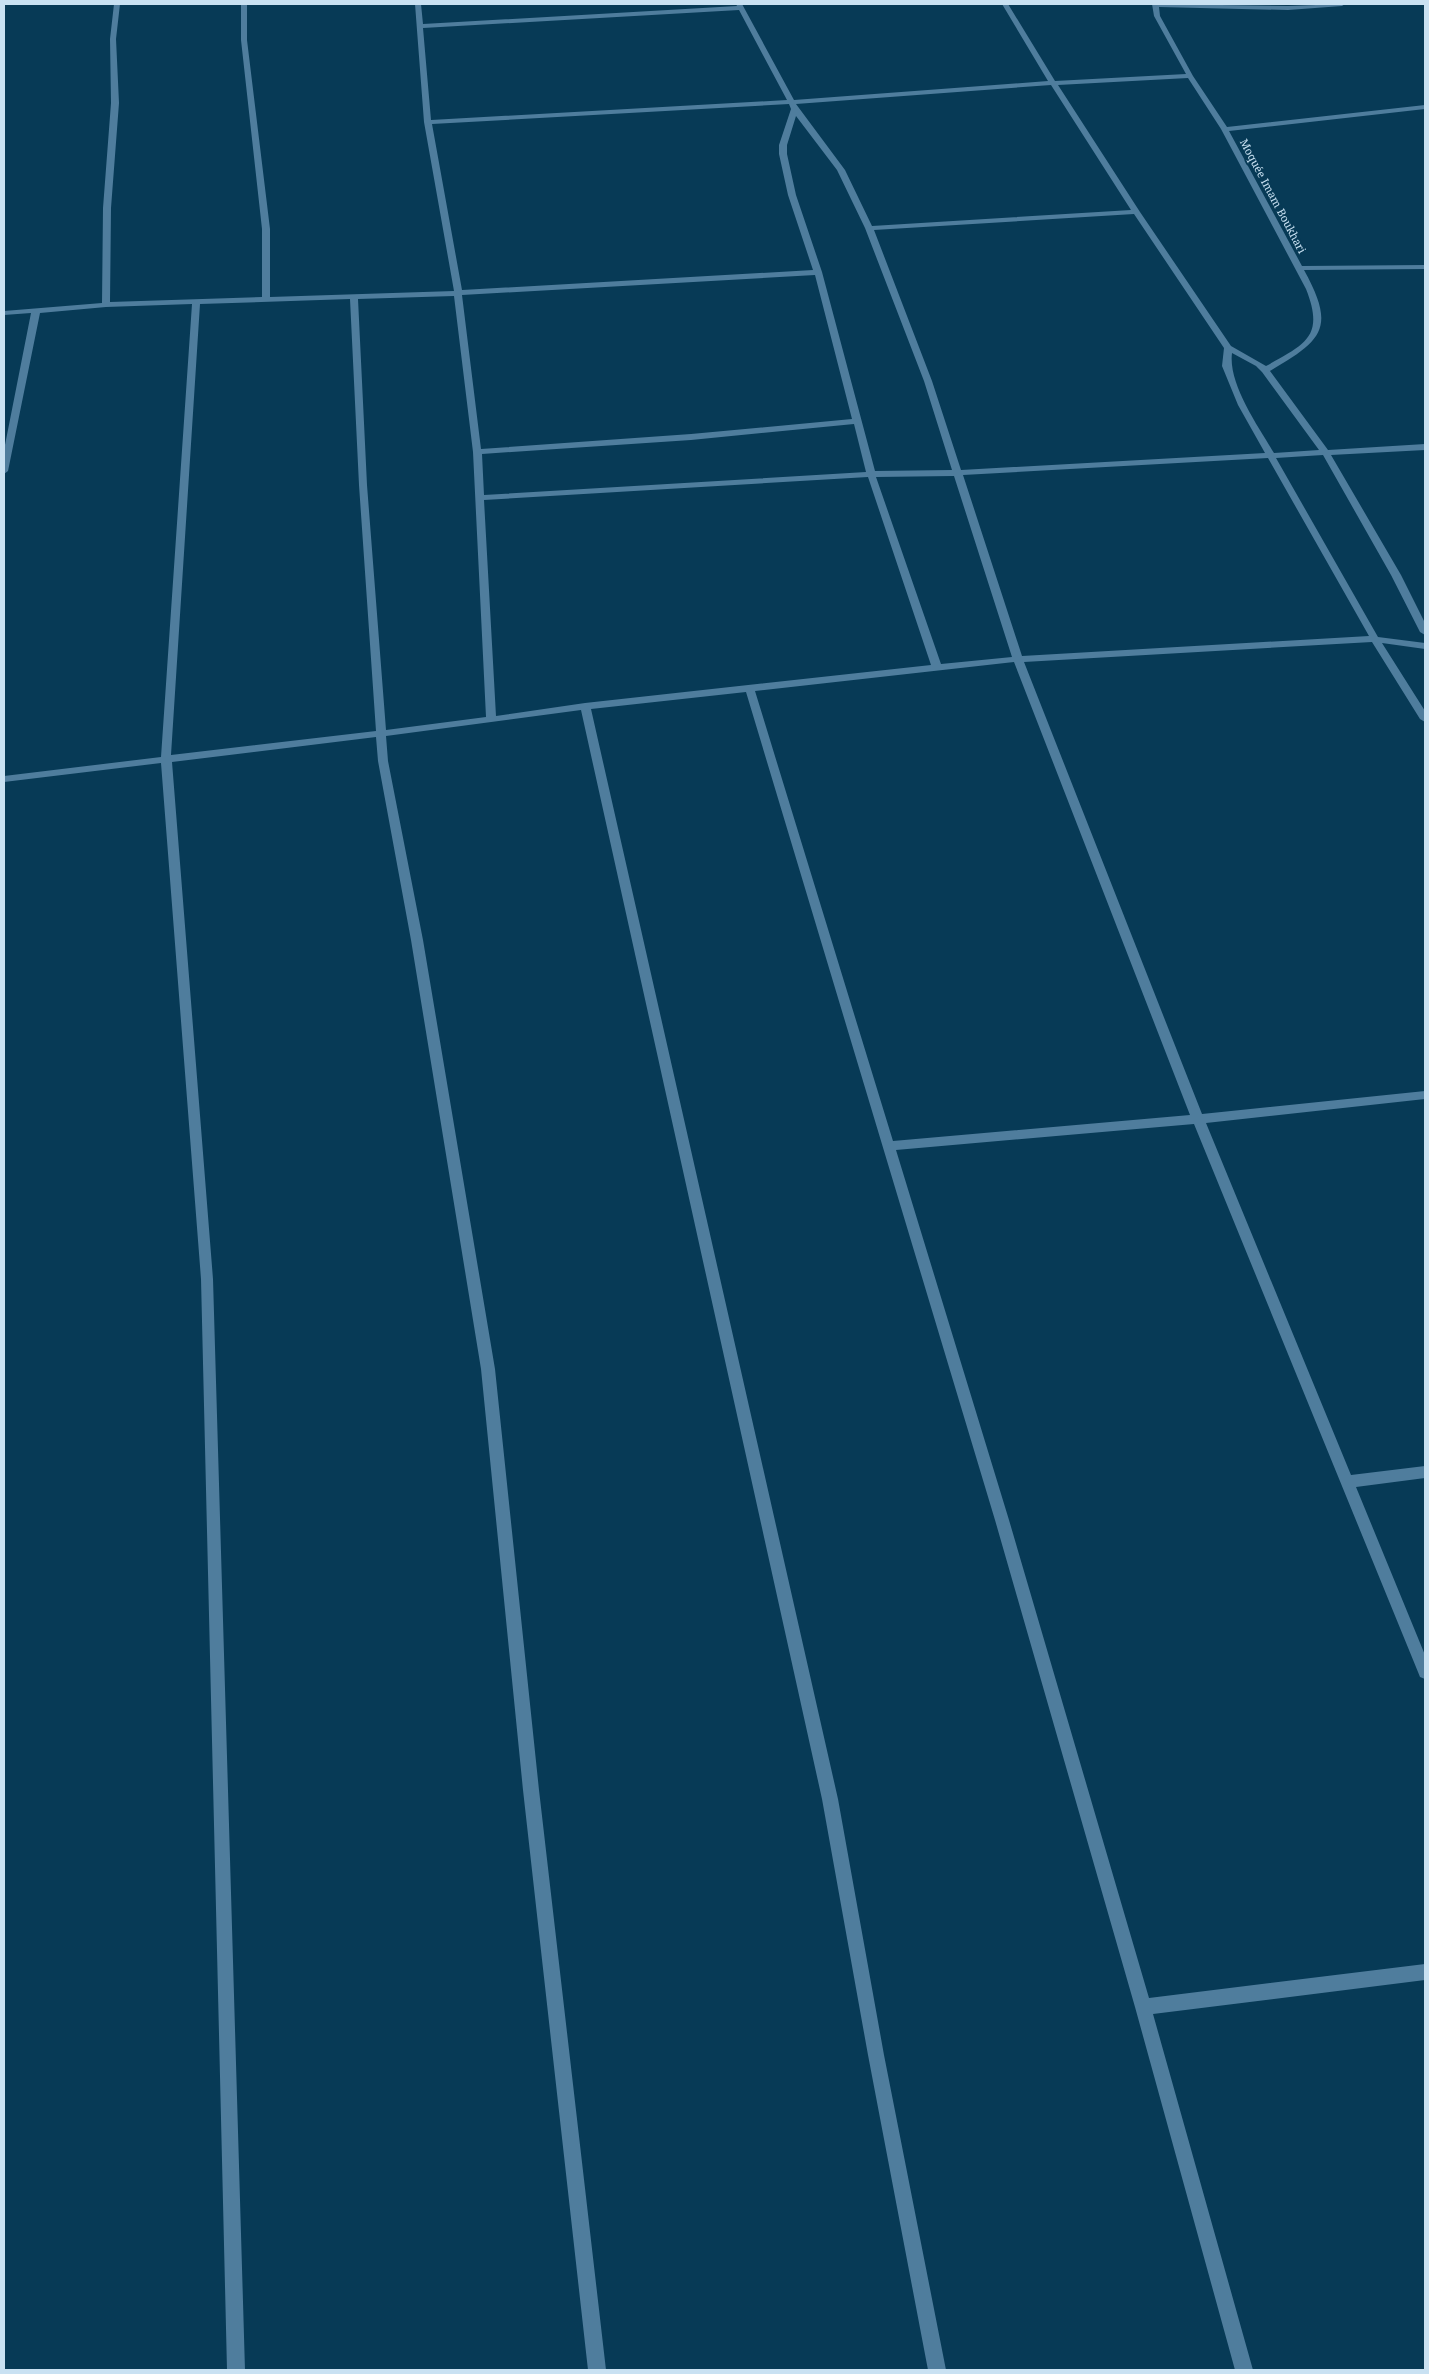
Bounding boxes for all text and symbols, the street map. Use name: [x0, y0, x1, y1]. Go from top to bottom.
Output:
street label: Moquée Imam Boukhari: [1237, 136, 1310, 256]

